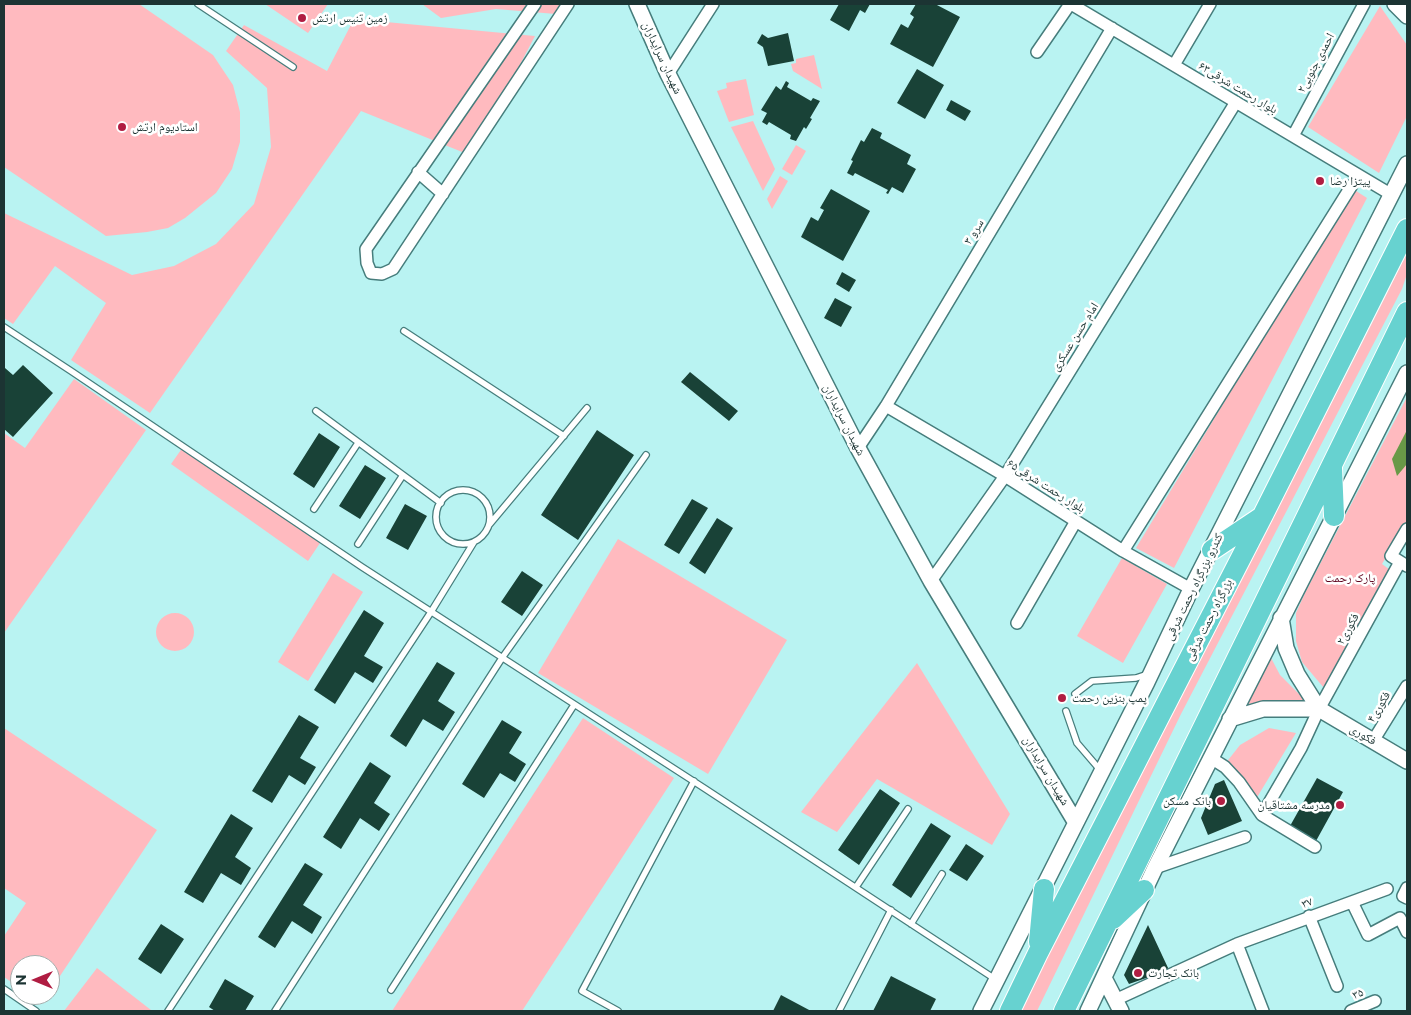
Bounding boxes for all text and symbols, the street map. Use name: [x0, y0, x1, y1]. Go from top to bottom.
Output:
place label: زمین تنیس ارتش: [312, 11, 388, 25]
marker: زمین تنیس ارتش: [296, 12, 308, 24]
street label: شهیدان سرایداران: [639, 19, 685, 97]
street label: احمدی جنوبی۲: [1294, 31, 1338, 95]
street label: بلوار رحمت شرقی۶۳: [1196, 59, 1280, 117]
place label: استادیوم ارتش: [132, 120, 198, 134]
marker: استادیوم ارتش: [116, 121, 128, 133]
place label: پیتزا رضا: [1330, 174, 1371, 188]
marker: پیتزا رضا: [1314, 175, 1326, 187]
street label: سرو ۳: [961, 217, 987, 247]
street label: امام حسن عسکری: [1048, 300, 1102, 374]
street label: شهیدان سرایداران: [820, 382, 868, 458]
street label: بلوار رحمت شرقی۶۵: [1004, 456, 1088, 516]
street label: کندرو بزرگراه رحمت شرقی: [1162, 531, 1226, 643]
park label: پارک رحمت: [1325, 571, 1375, 585]
street label: بزرگراه رحمت شرقی: [1182, 577, 1236, 663]
street label: فکوری۲: [1334, 611, 1362, 647]
street label: فکوری۴: [1364, 689, 1394, 725]
place label: پمپ بنزین رحمت: [1072, 691, 1147, 705]
marker: پمپ بنزین رحمت: [1056, 692, 1068, 704]
street label: فکوری: [1347, 722, 1379, 748]
street label: شهیدان سرایداران: [1020, 734, 1072, 808]
place label: بانک مسکن: [1163, 794, 1211, 808]
marker: بانک مسکن: [1215, 795, 1227, 807]
place label: مدرسه مشتاقیان: [1258, 798, 1330, 812]
marker: مدرسه مشتاقیان: [1334, 799, 1346, 811]
street label: ۳۷: [1299, 894, 1315, 912]
north arrow: [10, 955, 60, 1005]
place label: بانک تجارت: [1148, 966, 1199, 980]
marker: بانک تجارت: [1132, 967, 1144, 979]
text: N: [12, 974, 30, 986]
street label: ۳۵: [1350, 985, 1366, 1003]

